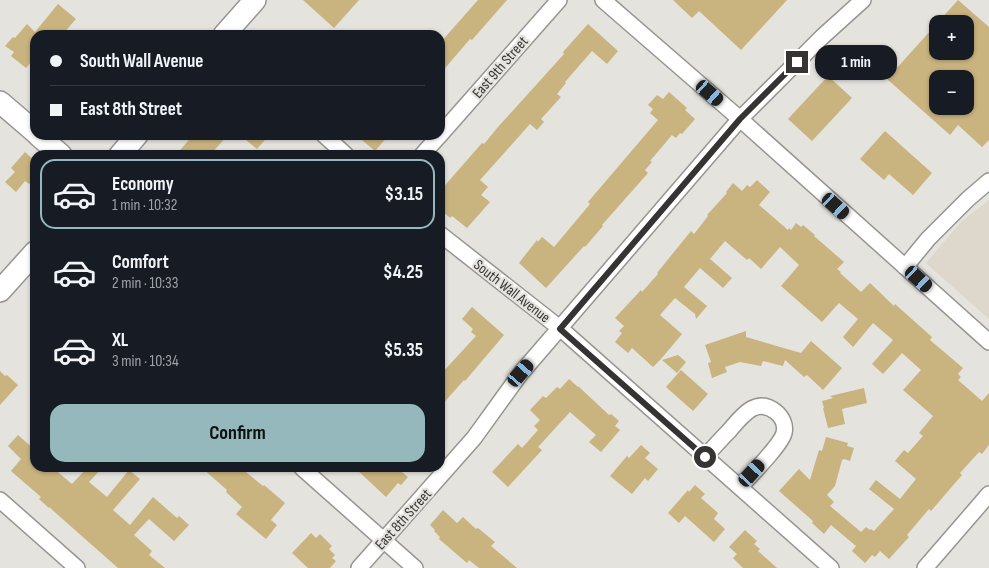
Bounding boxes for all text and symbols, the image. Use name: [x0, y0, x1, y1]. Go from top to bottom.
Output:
map controls: [929, 15, 974, 115]
button: +: [929, 15, 974, 60]
street label: East 9th Street: [468, 32, 533, 102]
callout: 1 min: [814, 44, 897, 80]
text: South Wall Avenue: [80, 50, 203, 73]
route end: [786, 51, 808, 73]
text: 1 min: [841, 53, 871, 72]
button: −: [929, 70, 974, 115]
car: [693, 77, 726, 109]
text: East 8th Street: [80, 98, 182, 121]
icon: car: [52, 172, 97, 217]
text: Economy: [112, 173, 174, 196]
text: $3.15: [384, 183, 423, 206]
car: [819, 190, 852, 222]
text: 1 min · 10:32: [112, 196, 177, 215]
icon: car: [52, 250, 97, 295]
text: Comfort: [112, 251, 169, 274]
street label: South Wall Avenue: [470, 256, 554, 327]
text: $4.25: [383, 261, 423, 284]
car: [902, 263, 935, 295]
text: 2 min · 10:33: [112, 274, 179, 293]
icon: car: [52, 328, 97, 373]
text: XL: [112, 329, 128, 352]
text: $5.35: [384, 339, 423, 362]
text: 3 min · 10:34: [112, 352, 179, 371]
car: [505, 357, 536, 389]
button: Confirm: [50, 404, 425, 462]
route start: [694, 446, 716, 468]
car: [736, 457, 767, 489]
street label: East 8th Street: [371, 485, 436, 554]

